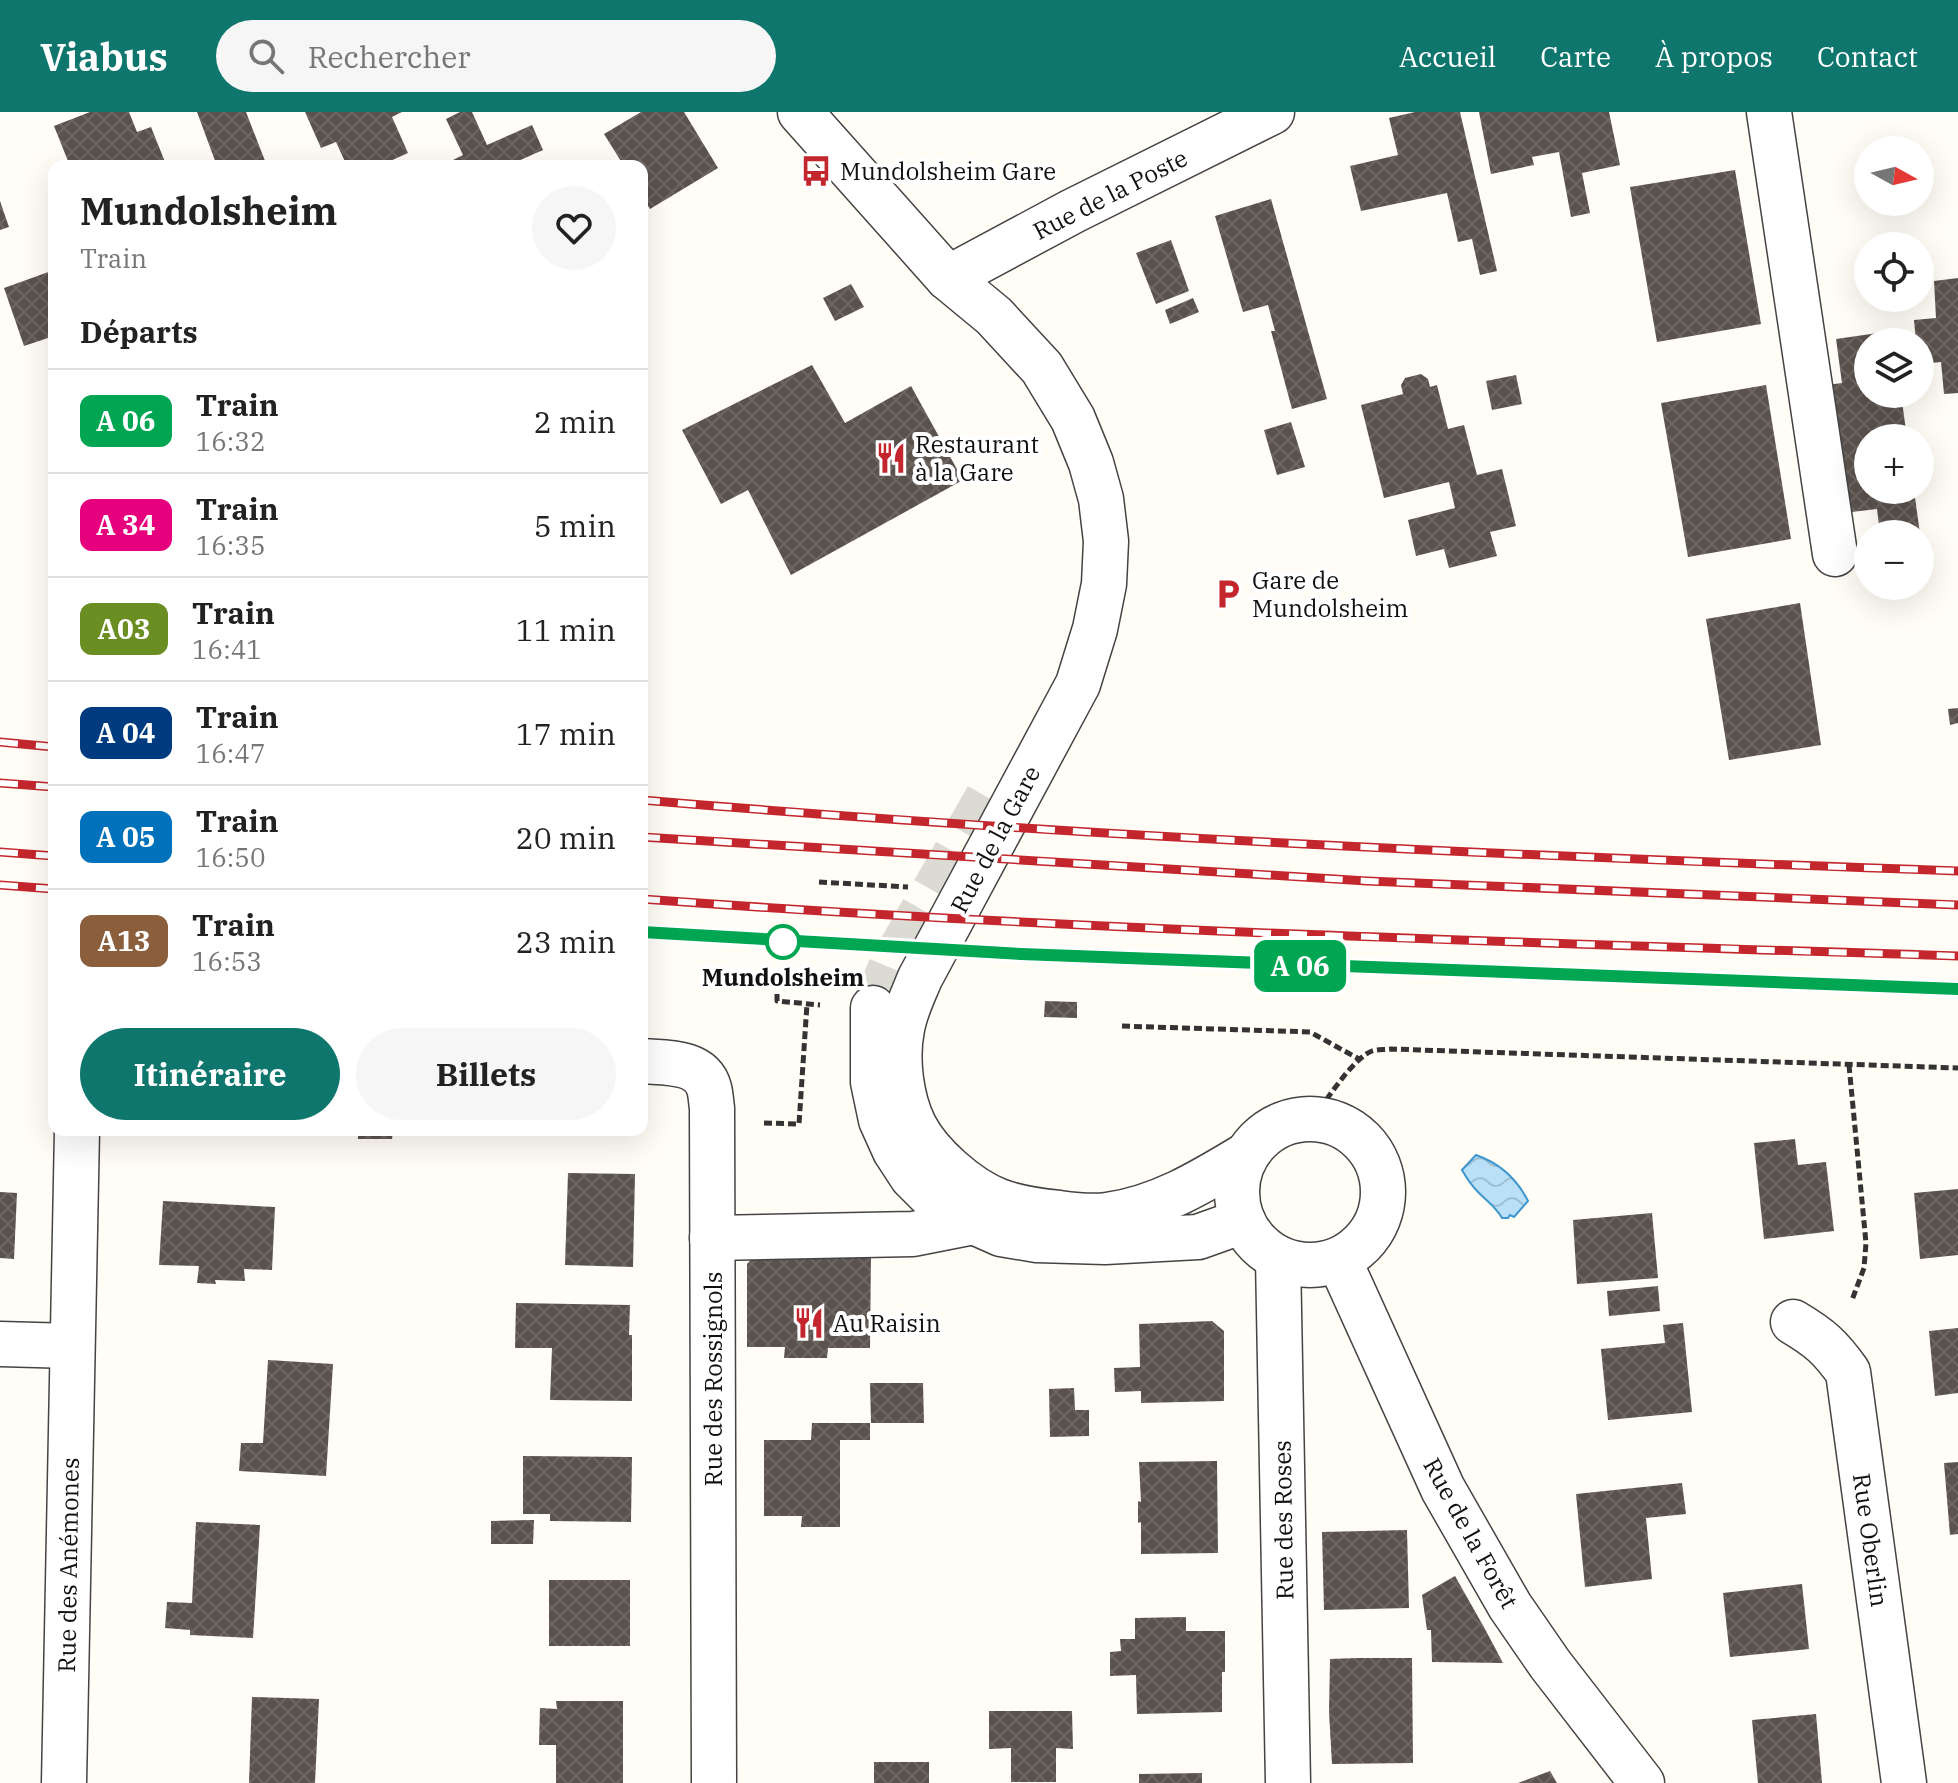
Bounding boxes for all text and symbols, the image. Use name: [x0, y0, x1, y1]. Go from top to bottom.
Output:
search box: [216, 20, 776, 92]
text: Viabus: [40, 32, 168, 81]
icon: search: [244, 34, 288, 78]
text: Rechercher: [308, 37, 471, 76]
text: Accueil: [1399, 38, 1496, 75]
text: Carte: [1540, 38, 1611, 75]
text: À propos: [1655, 38, 1773, 75]
text: Contact: [1817, 38, 1918, 75]
north arrow: [1854, 136, 1934, 216]
map controls: [1854, 136, 1934, 600]
street label: Rue de la Poste: [1027, 141, 1193, 247]
bus stop icon: Mundolsheim Gare: [799, 154, 833, 188]
place label: Mundolsheim Gare: [840, 155, 1056, 187]
text: Mundolsheim: [80, 186, 338, 235]
button: heart: [532, 186, 616, 270]
button: locate: [1854, 232, 1934, 312]
text: Train: [80, 241, 147, 275]
text: Départs: [80, 312, 198, 351]
button: layers: [1854, 328, 1934, 408]
text: Train: [196, 385, 279, 424]
text: A 06: [96, 402, 156, 439]
text: 2 min: [534, 402, 616, 441]
text: 16:32: [196, 424, 266, 458]
button: +: [1854, 424, 1934, 504]
place label: Restaurant à la Gare: [915, 428, 1039, 488]
restaurant icon: Restaurant à la Gare: [874, 441, 908, 475]
text: Train: [196, 489, 279, 528]
text: A 34: [96, 506, 156, 543]
text: 5 min: [534, 506, 616, 545]
button: −: [1854, 520, 1934, 600]
text: 16:35: [196, 528, 266, 562]
place label: Gare de Mundolsheim: [1252, 564, 1409, 624]
parking icon: Gare de Mundolsheim: [1211, 577, 1245, 611]
text: Train: [192, 593, 275, 632]
text: A03: [97, 610, 151, 647]
text: 11 min: [516, 610, 616, 649]
text: 16:41: [192, 632, 262, 666]
text: Train: [196, 697, 279, 736]
text: A 04: [96, 714, 156, 751]
text: 17 min: [516, 714, 616, 753]
text: 16:47: [196, 736, 266, 770]
street label: Rue de la Gare: [943, 760, 1047, 918]
text: Train: [196, 801, 279, 840]
text: A 05: [96, 818, 156, 855]
text: 20 min: [516, 818, 616, 857]
text: 16:50: [196, 840, 266, 874]
text: Train: [192, 905, 275, 944]
text: A13: [97, 922, 151, 959]
text: 23 min: [516, 922, 616, 961]
marker: Mundolsheim: [766, 925, 800, 959]
line badge: A 06: [1244, 940, 1356, 992]
text: 16:53: [192, 944, 262, 978]
text: A 06: [1270, 947, 1330, 984]
place label: Mundolsheim: [702, 961, 864, 993]
button: Itinéraire: [80, 1028, 340, 1120]
button: Billets: [356, 1028, 616, 1120]
street label: Rue des Rossignols: [697, 1271, 729, 1487]
restaurant icon: Au Raisin: [792, 1306, 826, 1340]
place label: Au Raisin: [833, 1307, 941, 1339]
street label: Rue des Roses: [1266, 1440, 1300, 1600]
street label: Rue de la Forêt: [1416, 1452, 1526, 1614]
street label: Rue des Anémones: [50, 1457, 86, 1673]
street label: Rue Oberlin: [1846, 1471, 1896, 1609]

